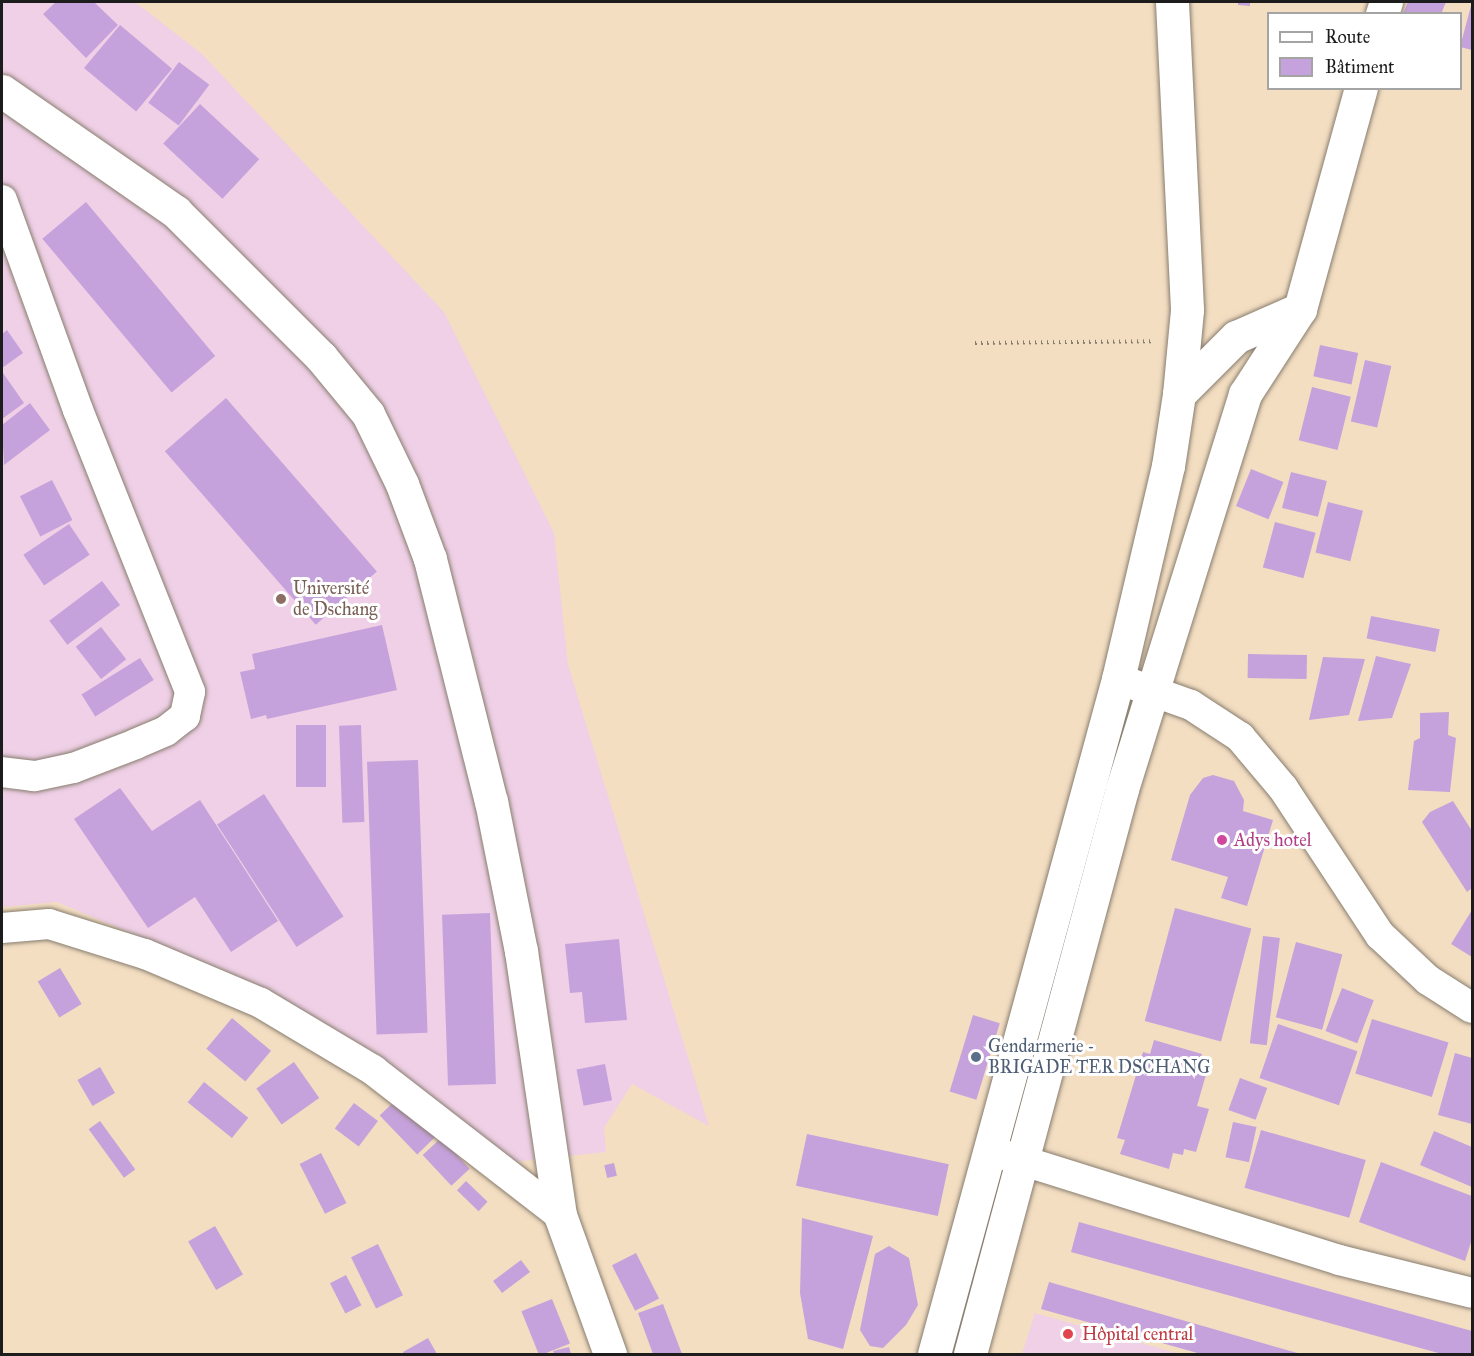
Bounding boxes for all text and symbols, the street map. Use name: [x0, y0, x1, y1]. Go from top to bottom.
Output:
legend: [1267, 12, 1462, 90]
text: Route: [1325, 26, 1370, 48]
text: Bâtiment: [1325, 56, 1394, 78]
place label: Université de Dschang: [293, 578, 378, 620]
marker: Université de Dschang: [274, 592, 288, 606]
place label: Adys hotel: [1234, 829, 1312, 851]
marker: Adys hotel: [1215, 833, 1229, 847]
place label: Gendarmerie - BRIGADE TER DSCHANG: [988, 1036, 1210, 1078]
marker: Gendarmerie - BRIGADE TER DSCHANG: [969, 1050, 983, 1064]
place label: Hôpital central: [1082, 1323, 1193, 1345]
marker: Hôpital central: [1059, 1325, 1077, 1343]

